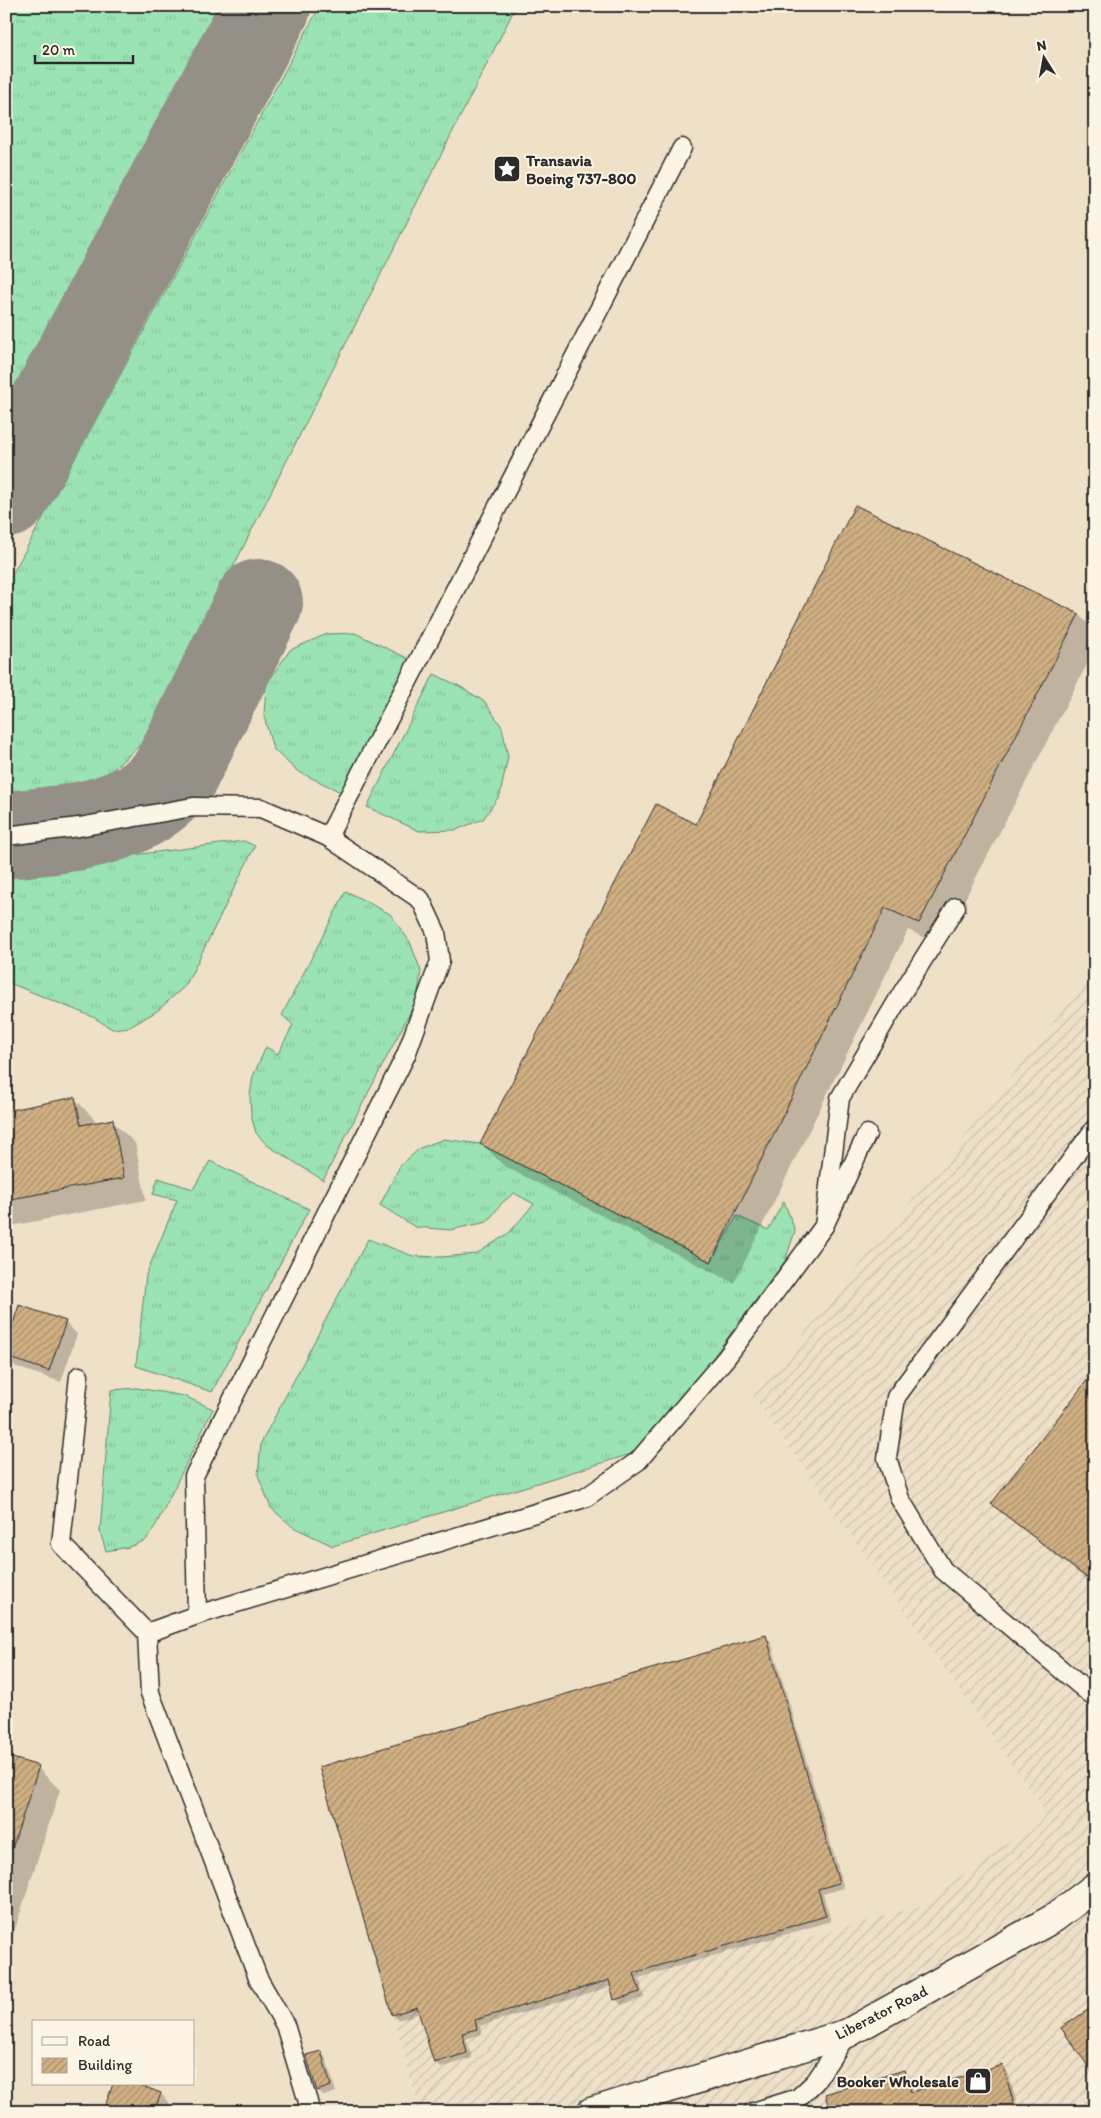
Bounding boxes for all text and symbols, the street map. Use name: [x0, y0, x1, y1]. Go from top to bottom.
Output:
scale bar: [35, 32, 132, 64]
north arrow: [1018, 32, 1068, 82]
text: N: [1035, 36, 1048, 55]
text: 20 m: [42, 41, 76, 59]
place label: Transavia Boeing 737-800: [525, 151, 637, 189]
place icon: Transavia Boeing 737-800: [492, 154, 522, 184]
street label: Liberator Road: [832, 1981, 931, 2044]
legend: [32, 2020, 195, 2086]
text: Road: [78, 2032, 111, 2050]
text: Building: [78, 2056, 132, 2074]
shop icon: Booker Wholesale: [963, 2066, 993, 2096]
place label: Booker Wholesale: [837, 2072, 959, 2091]

